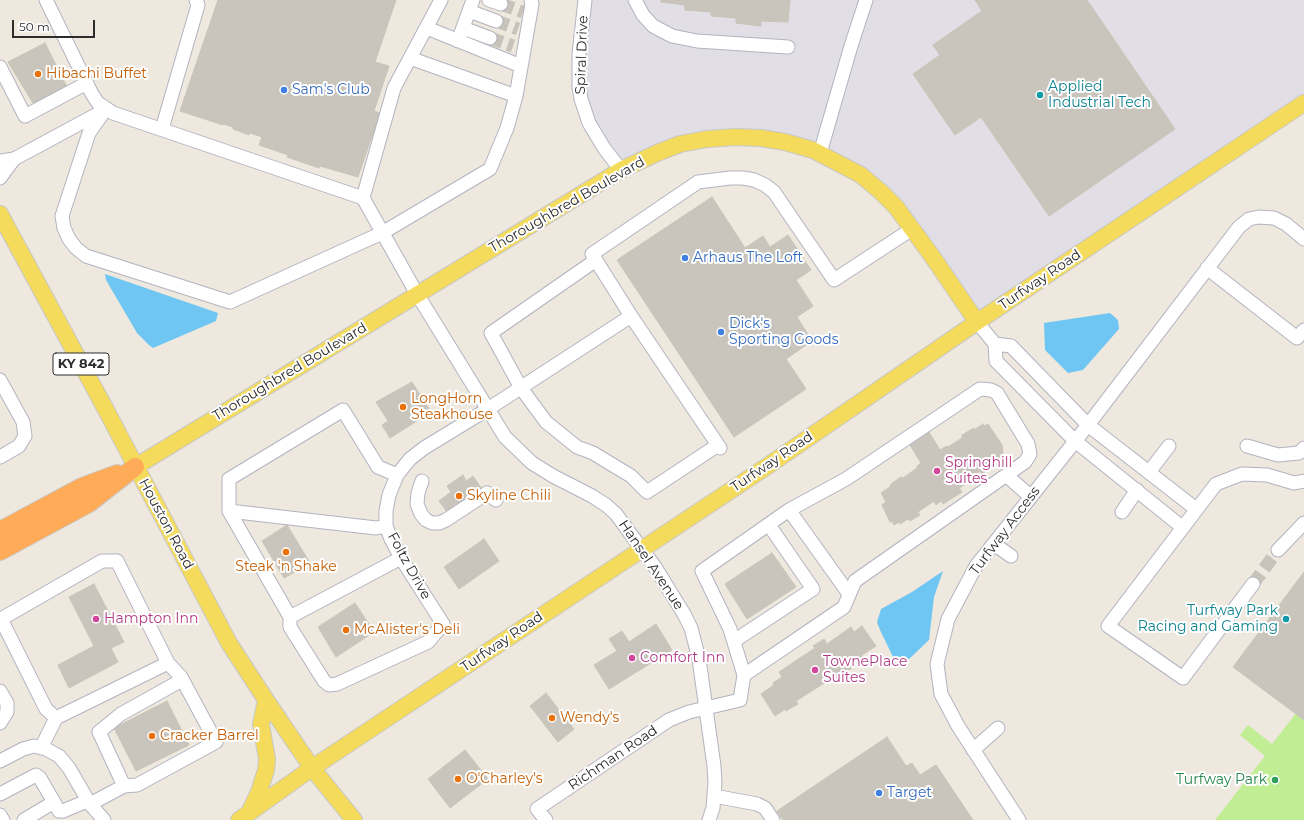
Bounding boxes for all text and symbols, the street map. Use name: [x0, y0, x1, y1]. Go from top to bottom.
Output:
scale bar: [14, 12, 97, 38]
street label: Spiral Drive: [572, 15, 592, 95]
text: 50 m: [19, 19, 50, 34]
place label: Hibachi Buffet: [46, 66, 147, 82]
marker: Hibachi Buffet: [33, 69, 43, 79]
place label: Applied Industrial Tech: [1048, 79, 1151, 112]
place label: Sam's Club: [292, 82, 370, 98]
marker: Sam's Club: [279, 85, 289, 95]
marker: Applied Industrial Tech: [1035, 90, 1045, 100]
street label: Thoroughbred Boulevard: [486, 154, 648, 256]
street label: Turfway Road: [996, 246, 1084, 314]
place label: Arhaus The Loft: [693, 250, 803, 266]
marker: Arhaus The Loft: [680, 253, 690, 263]
place label: Dick's Sporting Goods: [729, 316, 839, 348]
street label: Thoroughbred Boulevard: [210, 319, 370, 425]
marker: Dick's Sporting Goods: [716, 327, 726, 337]
road number: KY 842: [53, 353, 109, 375]
place label: LongHorn Steakhouse: [411, 391, 493, 424]
marker: LongHorn Steakhouse: [398, 402, 408, 412]
street label: Turfway Road: [728, 428, 816, 496]
place label: Springhill Suites: [945, 455, 1012, 488]
marker: Springhill Suites: [932, 466, 942, 476]
street label: Houston Road: [135, 476, 197, 572]
street label: Turfway Access: [966, 483, 1044, 579]
place label: Skyline Chili: [467, 488, 551, 504]
marker: Skyline Chili: [454, 491, 464, 501]
street label: Hansel Avenue: [615, 517, 687, 613]
street label: Foltz Drive: [384, 529, 434, 603]
marker: Steak 'n Shake: [281, 547, 291, 557]
place label: Steak 'n Shake: [235, 559, 337, 575]
place label: Turfway Park Racing and Gaming: [1138, 603, 1278, 636]
street label: Turfway Road: [458, 608, 546, 676]
place label: Hampton Inn: [104, 611, 198, 627]
marker: Hampton Inn: [91, 614, 101, 624]
marker: Turfway Park Racing and Gaming: [1281, 614, 1291, 624]
place label: McAlister's Deli: [354, 622, 460, 638]
marker: McAlister's Deli: [341, 625, 351, 635]
place label: Comfort Inn: [640, 650, 725, 666]
marker: Comfort Inn: [627, 653, 637, 663]
place label: TownePlace Suites: [823, 654, 907, 686]
marker: TownePlace Suites: [810, 665, 820, 675]
place label: Wendy's: [560, 710, 619, 726]
marker: Wendy's: [547, 713, 557, 723]
street label: Richman Road: [565, 722, 661, 794]
place label: Cracker Barrel: [160, 728, 259, 744]
marker: Cracker Barrel: [147, 731, 157, 741]
place label: O'Charley's: [466, 771, 543, 787]
place label: Turfway Park: [1176, 772, 1267, 788]
marker: O'Charley's: [453, 774, 463, 784]
marker: Turfway Park: [1270, 775, 1280, 785]
place label: Target: [887, 785, 932, 801]
marker: Target: [874, 788, 884, 798]

